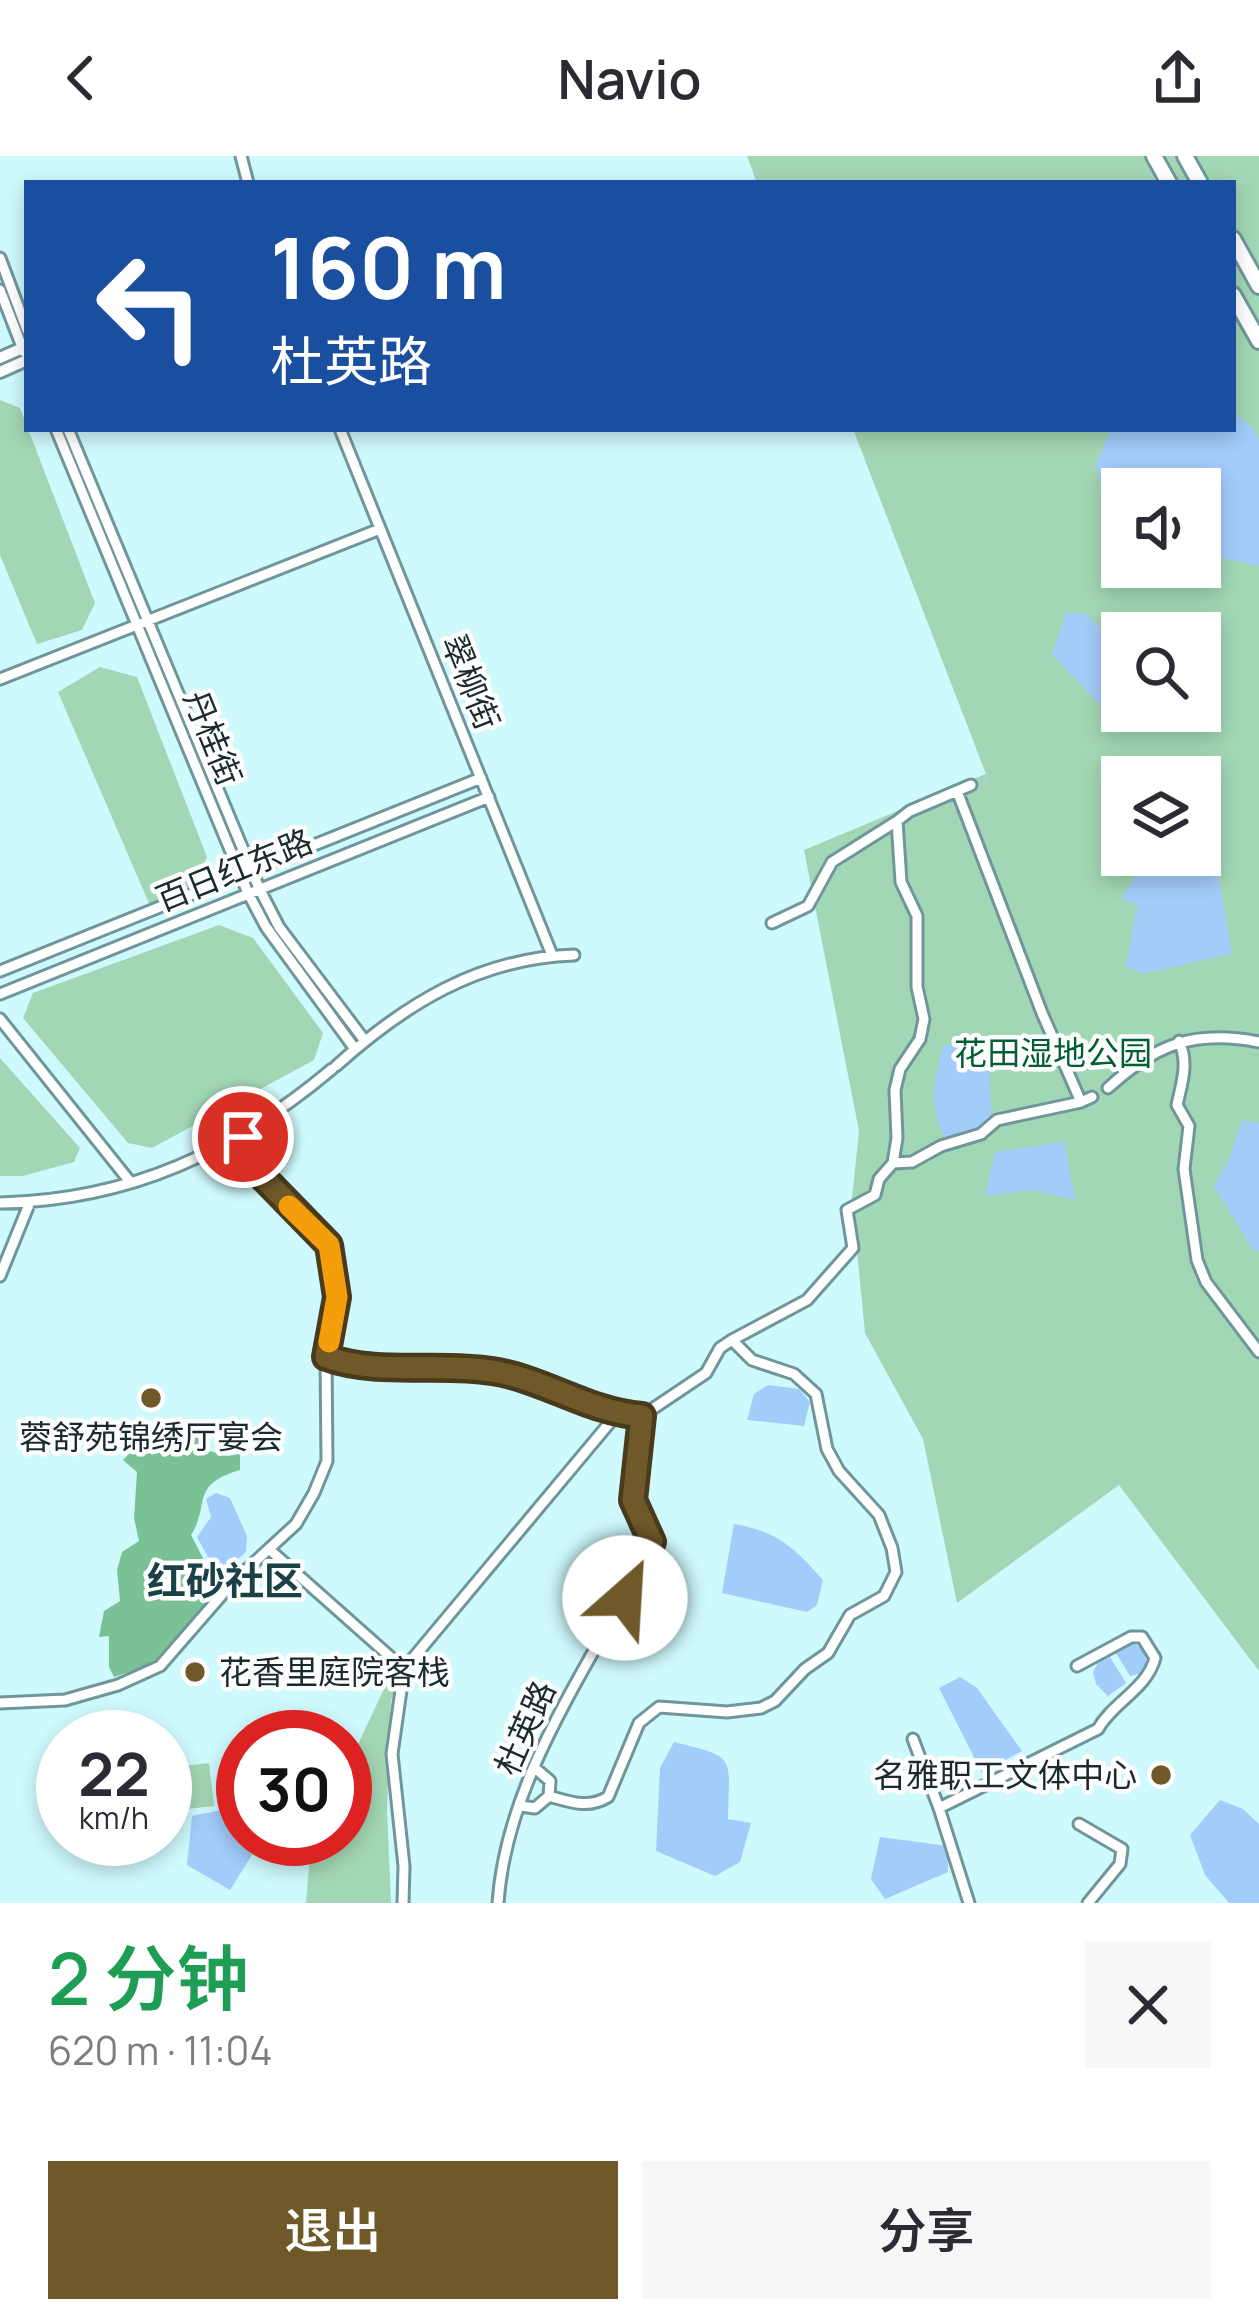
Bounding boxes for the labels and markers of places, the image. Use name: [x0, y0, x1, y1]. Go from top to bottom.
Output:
pin: [192, 1086, 294, 1188]
marker: 蓉舒苑锦绣厅宴会: [138, 1385, 164, 1411]
place label: 蓉舒苑锦绣厅宴会: [19, 1414, 283, 1459]
place label: 花香里庭院客栈: [219, 1649, 450, 1694]
marker: 花香里庭院客栈: [182, 1659, 208, 1685]
place label: 名雅职工文体中心: [873, 1752, 1137, 1797]
marker: 名雅职工文体中心: [1148, 1762, 1174, 1788]

